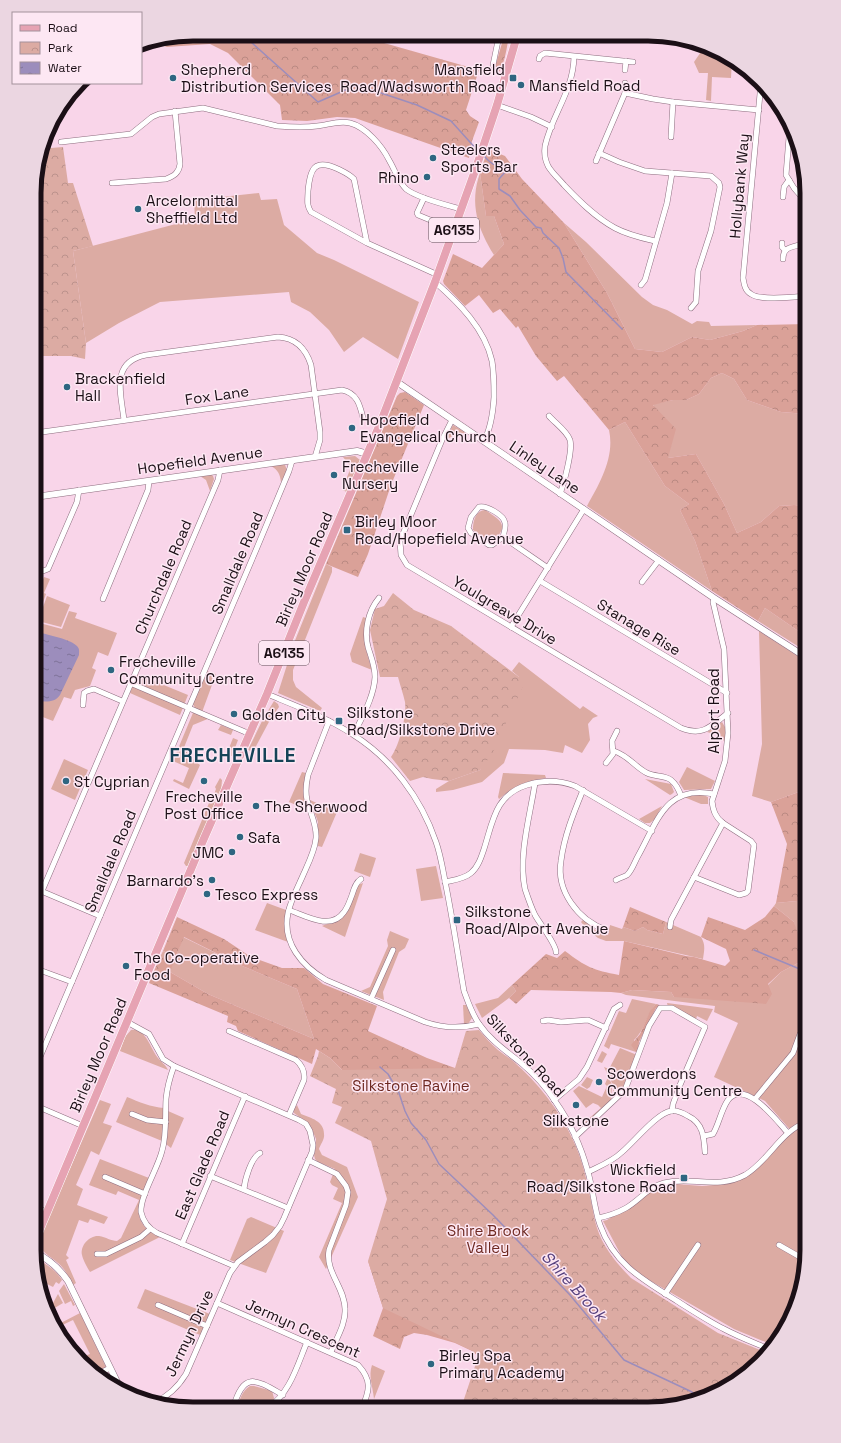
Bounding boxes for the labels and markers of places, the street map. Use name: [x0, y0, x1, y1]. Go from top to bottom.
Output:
place label: Shepherd Distribution Services: [181, 60, 332, 96]
place label: Mansfield Road/Wadsworth Road: [340, 60, 505, 96]
marker: Shepherd Distribution Services: [168, 73, 178, 83]
marker: Mansfield Road/Wadsworth Road: [508, 73, 518, 83]
place label: Mansfield Road: [529, 76, 640, 95]
marker: Mansfield Road: [516, 80, 526, 90]
place label: Steelers Sports Bar: [441, 140, 518, 176]
marker: Steelers Sports Bar: [428, 153, 438, 163]
place label: Rhino: [378, 168, 419, 187]
marker: Rhino: [422, 172, 432, 182]
place label: Arcelormittal Sheffield Ltd: [146, 191, 238, 227]
marker: Arcelormittal Sheffield Ltd: [133, 204, 143, 214]
place label: Brackenfield Hall: [75, 369, 165, 405]
marker: Brackenfield Hall: [62, 382, 72, 392]
place label: Hopefield Evangelical Church: [360, 410, 497, 446]
marker: Hopefield Evangelical Church: [347, 423, 357, 433]
place label: Frecheville Nursery: [342, 457, 419, 493]
marker: Frecheville Nursery: [329, 470, 339, 480]
place label: Birley Moor Road/Hopefield Avenue: [355, 512, 524, 548]
marker: Birley Moor Road/Hopefield Avenue: [342, 525, 352, 535]
place label: Frecheville Community Centre: [119, 652, 254, 688]
marker: Frecheville Community Centre: [106, 665, 116, 675]
place label: Silkstone Road/Silkstone Drive: [347, 703, 495, 739]
place label: Golden City: [242, 705, 326, 724]
marker: Golden City: [229, 709, 239, 719]
marker: Silkstone Road/Silkstone Drive: [334, 716, 344, 726]
place label: St Cyprian: [74, 772, 150, 791]
marker: St Cyprian: [61, 776, 71, 786]
marker: Frecheville Post Office: [199, 776, 209, 786]
place label: Frecheville Post Office: [164, 787, 244, 823]
place label: The Sherwood: [264, 797, 368, 816]
marker: The Sherwood: [251, 801, 261, 811]
place label: Safa: [248, 828, 281, 847]
marker: Safa: [235, 832, 245, 842]
place label: JMC: [192, 843, 224, 862]
marker: JMC: [227, 847, 237, 857]
place label: Barnardo's: [127, 871, 204, 890]
marker: Barnardo's: [207, 875, 217, 885]
place label: Tesco Express: [215, 885, 318, 904]
marker: Tesco Express: [202, 889, 212, 899]
place label: Silkstone Road/Alport Avenue: [465, 902, 609, 938]
marker: Silkstone Road/Alport Avenue: [452, 915, 462, 925]
place label: The Co-operative Food: [134, 948, 259, 984]
marker: The Co-operative Food: [121, 961, 131, 971]
place label: Scowerdons Community Centre: [607, 1064, 742, 1100]
marker: Scowerdons Community Centre: [594, 1077, 604, 1087]
marker: Silkstone: [571, 1100, 581, 1110]
place label: Silkstone: [543, 1111, 609, 1130]
place label: Wickfield Road/Silkstone Road: [527, 1160, 676, 1196]
marker: Wickfield Road/Silkstone Road: [679, 1173, 689, 1183]
place label: Birley Spa Primary Academy: [439, 1346, 565, 1382]
marker: Birley Spa Primary Academy: [426, 1359, 436, 1369]

